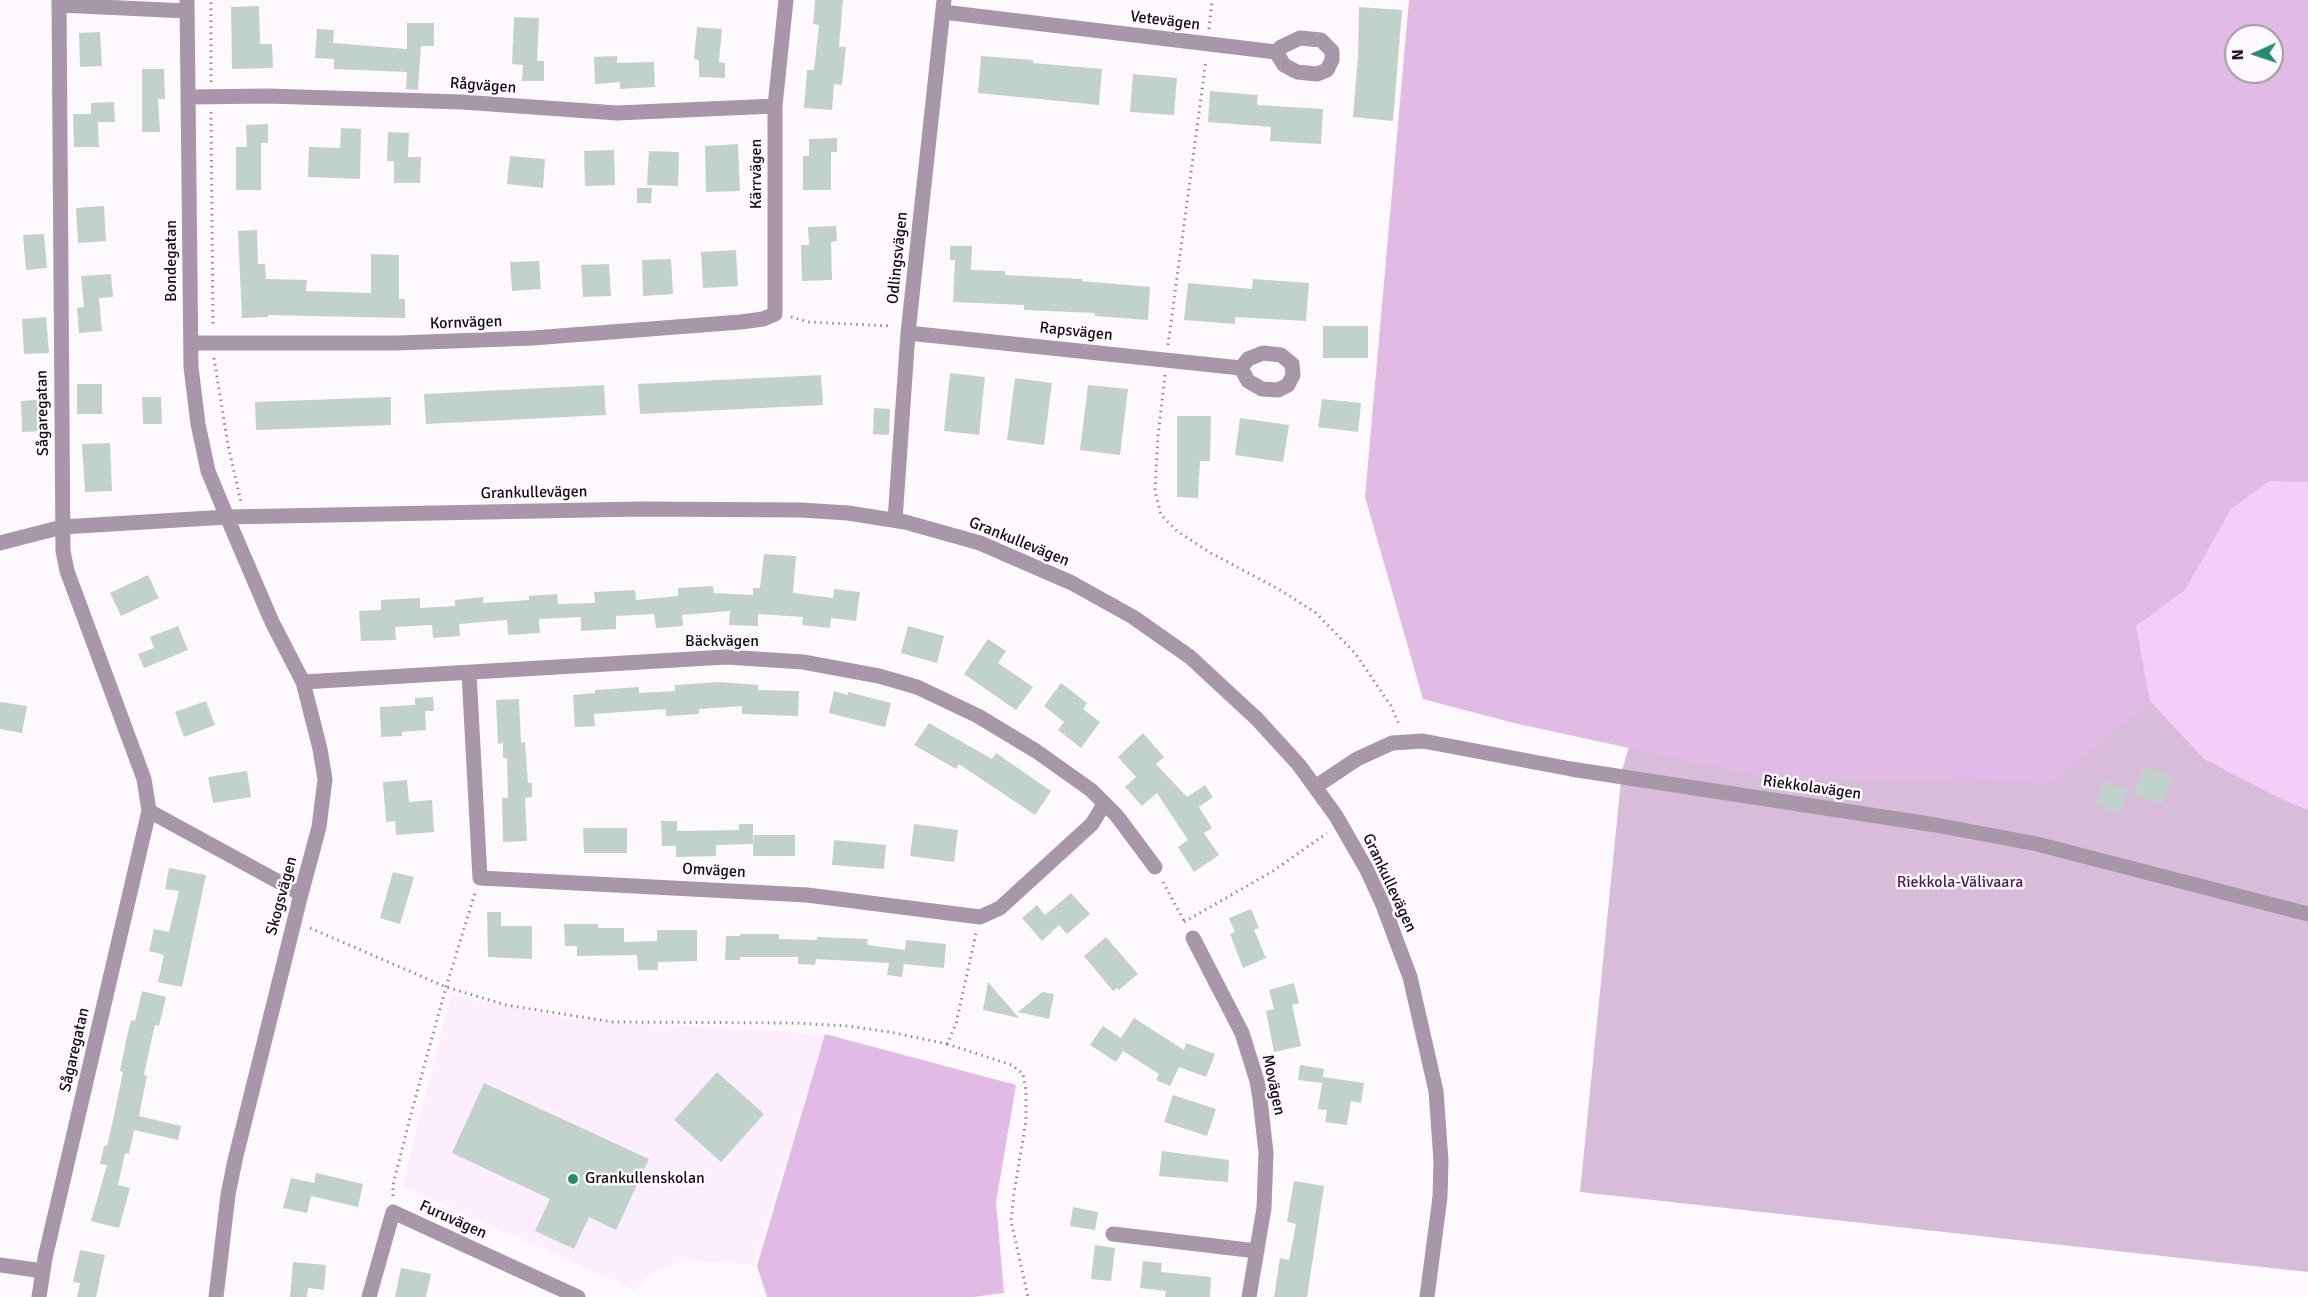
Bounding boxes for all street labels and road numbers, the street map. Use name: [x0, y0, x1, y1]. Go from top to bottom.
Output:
street label: Vetevägen: [1129, 7, 1201, 35]
street label: Rågvägen: [449, 74, 517, 98]
street label: Kärrvägen: [747, 139, 767, 209]
street label: Odlingsvägen: [884, 211, 912, 305]
street label: Bondegatan: [162, 220, 182, 302]
street label: Kornvägen: [429, 312, 503, 334]
street label: Rapsvägen: [1038, 319, 1114, 345]
street label: Sågaregatan: [33, 370, 53, 456]
street label: Grankullevägen: [480, 482, 588, 504]
street label: Grankullevägen: [966, 513, 1072, 571]
street label: Bäckvägen: [685, 632, 759, 652]
street label: Riekkolavägen: [1762, 772, 1862, 804]
street label: Grankullevägen: [1358, 831, 1420, 935]
street label: Skogsvägen: [262, 854, 302, 938]
street label: Omvägen: [682, 860, 746, 882]
street label: Sågaregatan: [56, 1006, 94, 1094]
street label: Movägen: [1257, 1053, 1289, 1117]
street label: Furuvägen: [416, 1197, 490, 1243]

